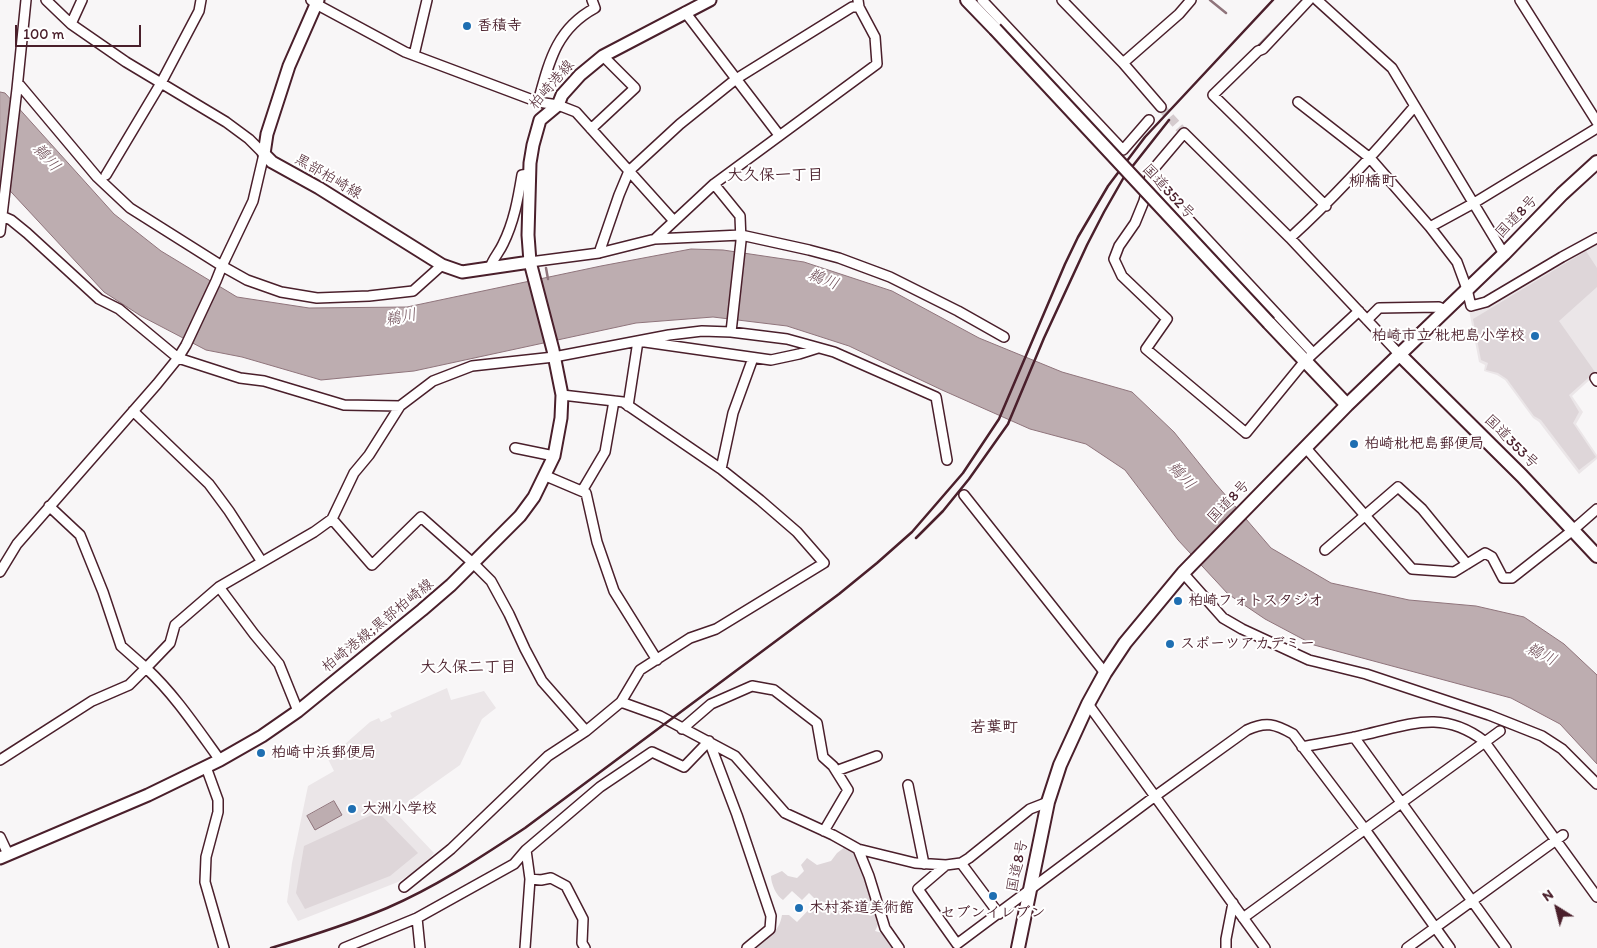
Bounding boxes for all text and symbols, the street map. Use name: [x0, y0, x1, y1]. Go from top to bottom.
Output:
scale bar: [18, 15, 144, 47]
place label: 香積寺: [477, 17, 522, 35]
marker: 香積寺: [461, 20, 473, 32]
text: 100 m: [23, 25, 64, 43]
street label: 柏崎港線: [526, 56, 578, 114]
water label: 鵜川: [28, 140, 64, 176]
street label: 黒部柏崎線: [291, 150, 365, 204]
street label: 国道352号: [1138, 161, 1198, 223]
district label: 大久保一丁目: [727, 166, 823, 186]
district label: 柳橋町: [1349, 172, 1397, 192]
street label: 国道8号: [1492, 192, 1542, 242]
water label: 鵜川: [805, 265, 841, 295]
water label: 鵜川: [383, 306, 419, 330]
place label: 柏崎市立 枇杷島小学校: [1372, 327, 1525, 345]
marker: 柏崎市立 枇杷島小学校: [1529, 330, 1541, 342]
street label: 国道353号: [1480, 411, 1542, 473]
place label: 柏崎枇杷島郵便局: [1364, 435, 1484, 453]
marker: 柏崎枇杷島郵便局: [1348, 438, 1360, 450]
water label: 鵜川: [1163, 458, 1199, 494]
street label: 国道8号: [1204, 477, 1254, 527]
street label: 柏崎港線;黒部柏崎線: [318, 575, 438, 677]
place label: 柏崎フォトスタジオ: [1188, 592, 1323, 610]
marker: 柏崎フォトスタジオ: [1172, 595, 1184, 607]
place label: スポーツアカデミー: [1180, 635, 1315, 653]
marker: スポーツアカデミー: [1164, 638, 1176, 650]
water label: 鵜川: [1522, 639, 1560, 671]
district label: 大久保二丁目: [420, 658, 516, 678]
district label: 若葉町: [970, 718, 1018, 738]
place label: 柏崎中浜郵便局: [271, 744, 376, 762]
marker: 柏崎中浜郵便局: [255, 747, 267, 759]
place label: 大洲小学校: [362, 800, 437, 818]
marker: 大洲小学校: [346, 803, 358, 815]
street label: 国道8号: [1004, 838, 1032, 894]
north arrow: [1532, 883, 1582, 933]
text: N: [1539, 886, 1557, 905]
marker: セブンイレブン: [987, 890, 999, 902]
place label: 木村茶道美術館: [809, 899, 914, 917]
marker: 木村茶道美術館: [793, 902, 805, 914]
place label: セブンイレブン: [941, 904, 1045, 922]

